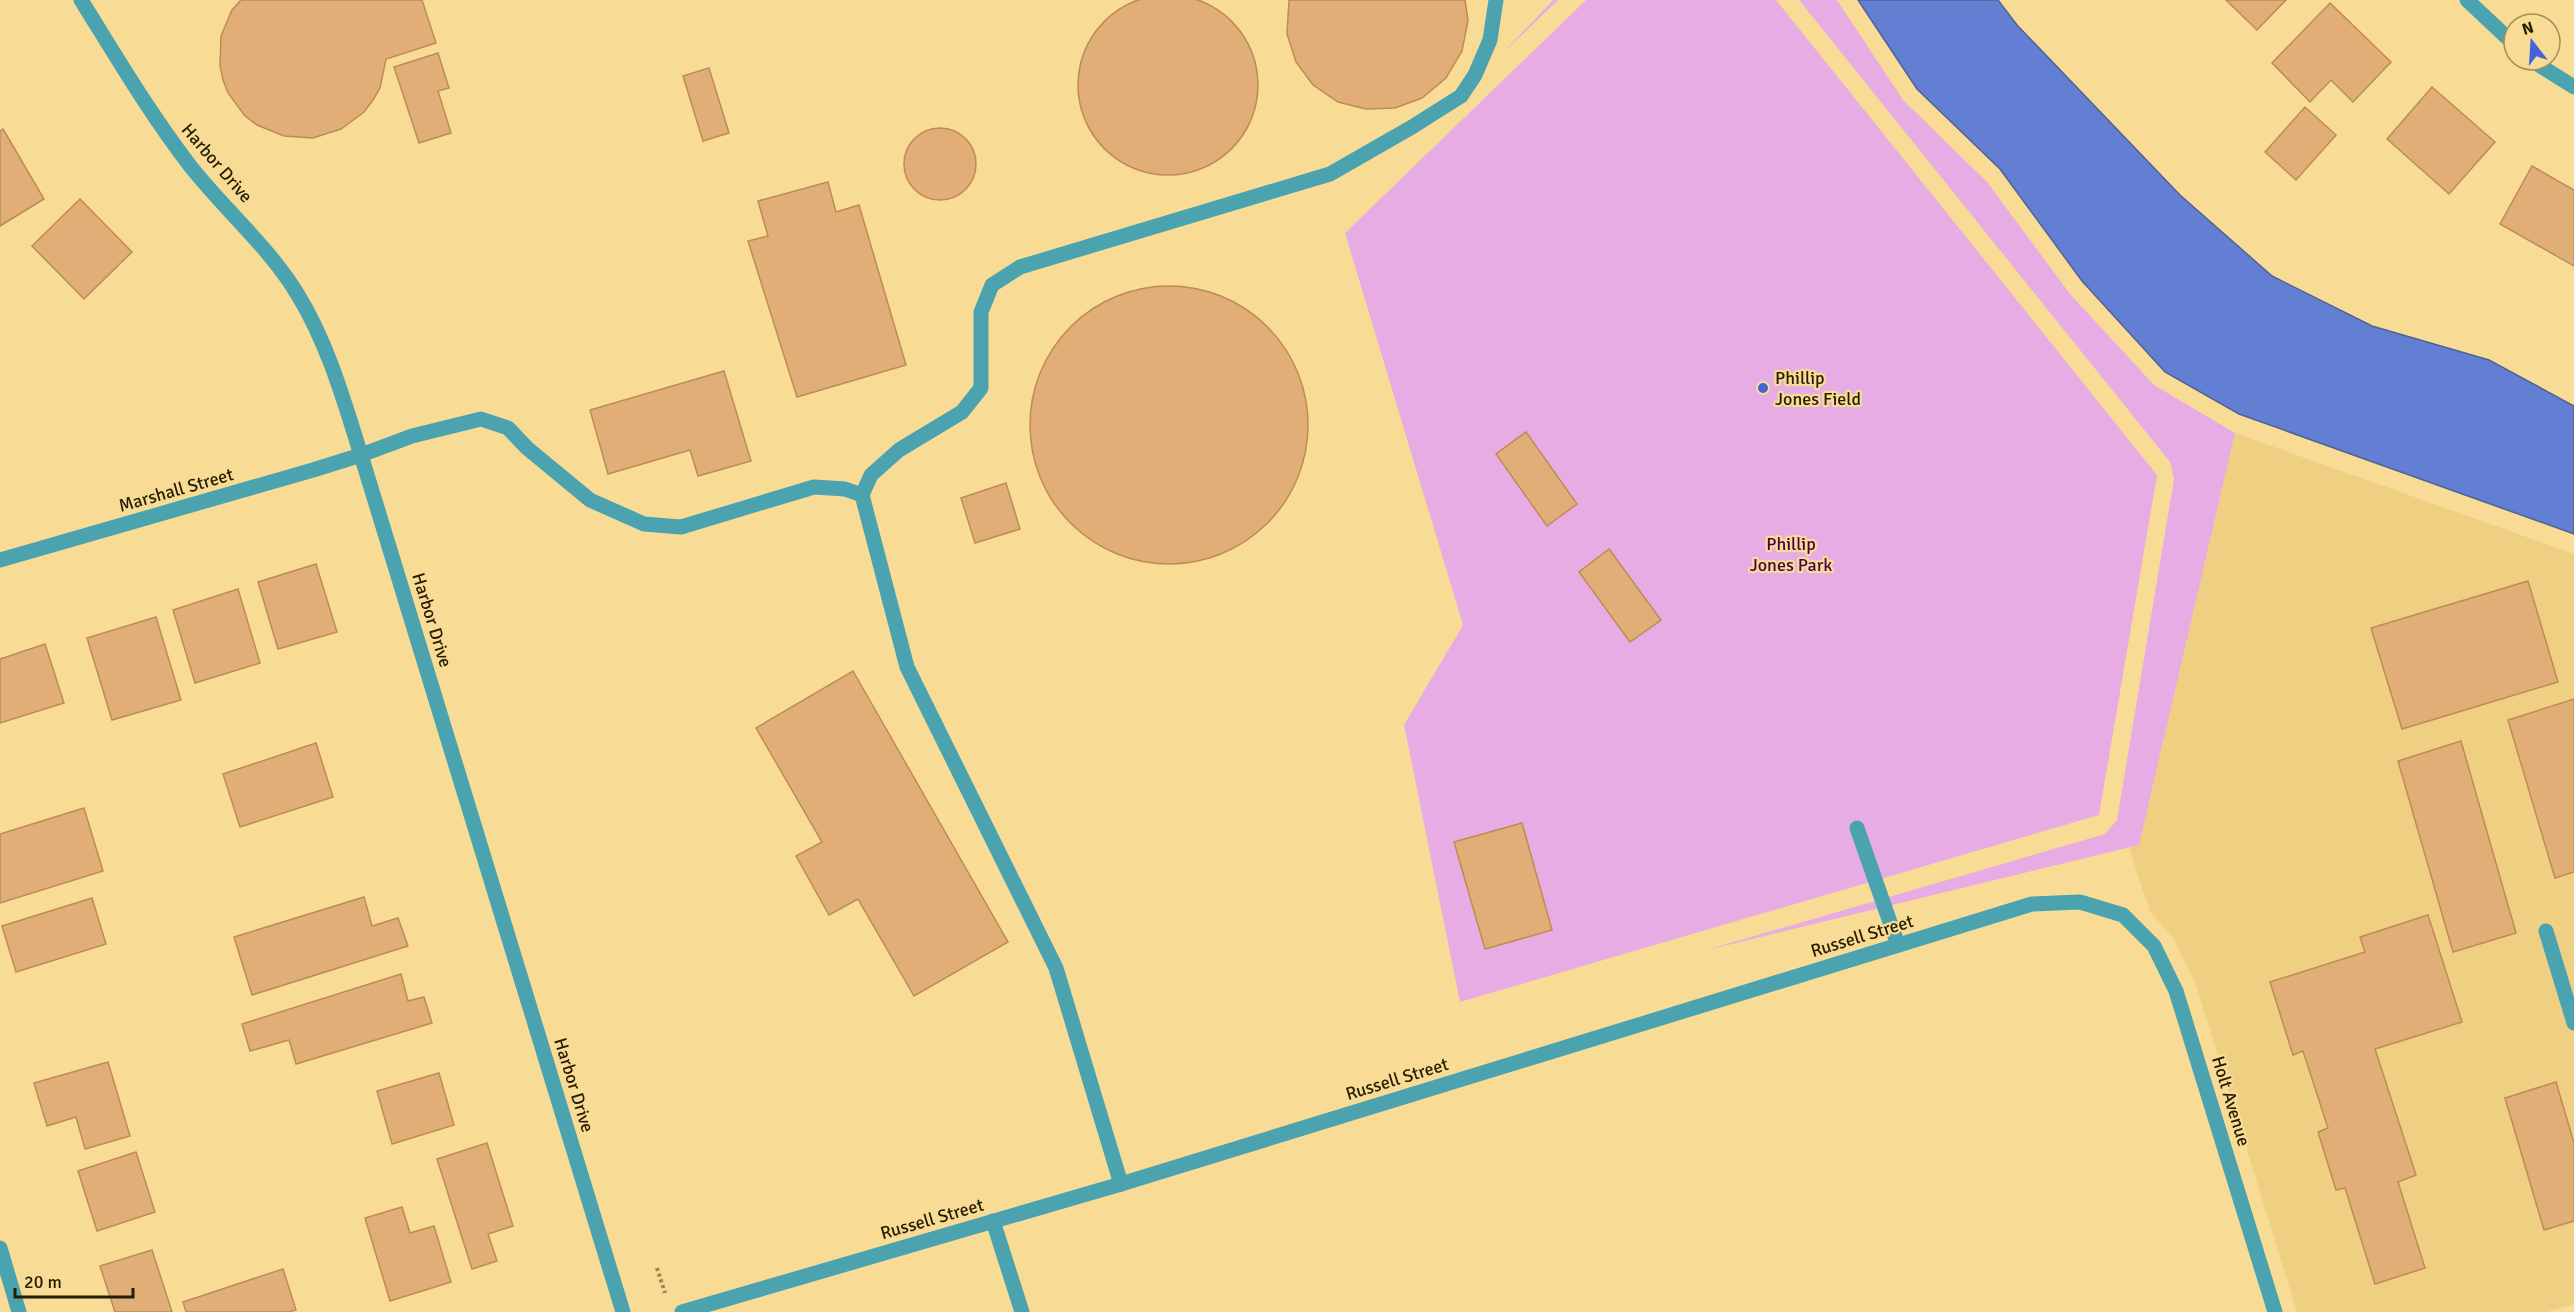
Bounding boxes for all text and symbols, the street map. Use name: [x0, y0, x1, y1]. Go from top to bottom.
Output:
north arrow: [2502, 12, 2562, 72]
text: N: [2520, 17, 2536, 40]
street label: Harbor Drive: [177, 119, 257, 207]
place label: Phillip Jones Field: [1775, 367, 1861, 410]
marker: Phillip Jones Field: [1756, 381, 1770, 395]
street label: Marshall Street: [116, 463, 236, 517]
park label: Phillip Jones Park: [1750, 533, 1832, 576]
street label: Harbor Drive: [407, 570, 457, 670]
street label: Russell Street: [1808, 910, 1916, 962]
street label: Harbor Drive: [549, 1035, 599, 1135]
street label: Russell Street: [1343, 1053, 1451, 1105]
street label: Holt Avenue: [2207, 1053, 2255, 1149]
street label: Russell Street: [878, 1194, 986, 1244]
scale bar: [15, 1261, 134, 1299]
text: 20 m: [24, 1271, 62, 1293]

